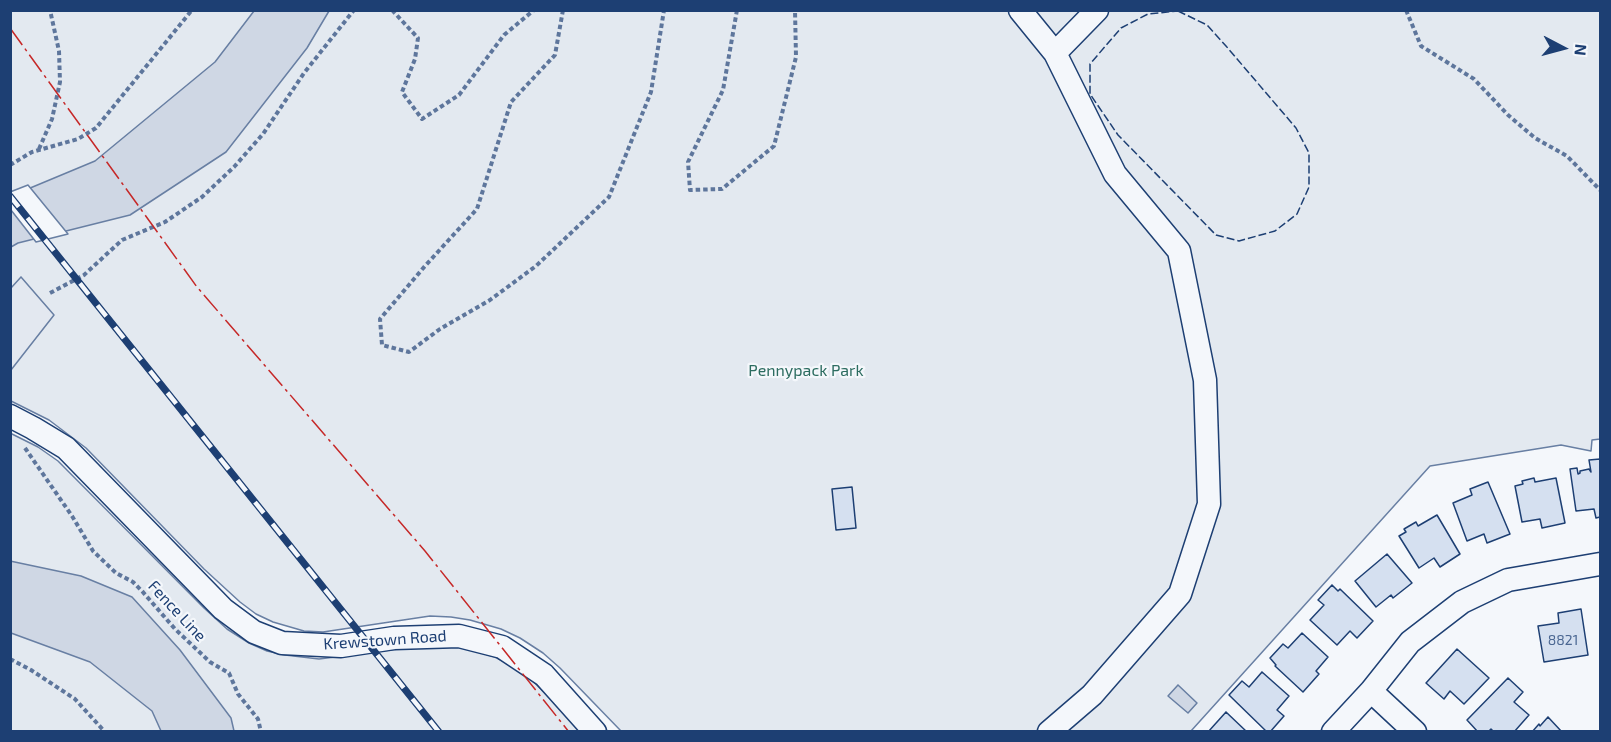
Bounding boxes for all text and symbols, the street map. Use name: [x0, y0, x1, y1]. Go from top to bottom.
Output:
north arrow: [1533, 18, 1593, 78]
text: N: [1571, 43, 1591, 57]
park label: Pennypack Park: [748, 361, 864, 381]
street label: Fence Line: [144, 577, 210, 645]
street label: Krewstown Road: [323, 626, 447, 654]
house number: 8821: [1548, 632, 1578, 648]

